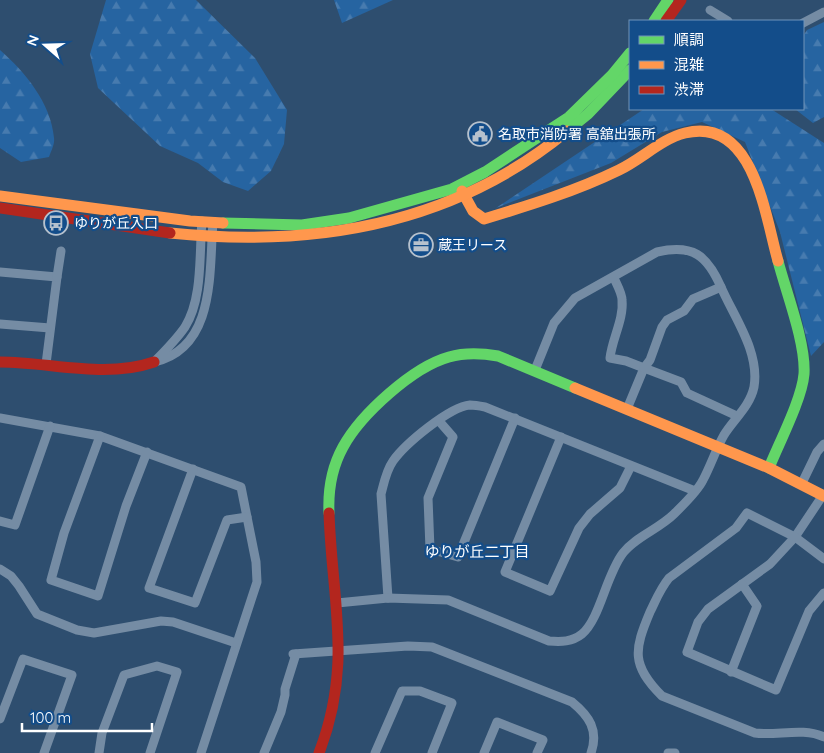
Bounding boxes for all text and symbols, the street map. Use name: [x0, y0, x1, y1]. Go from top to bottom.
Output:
north arrow: [20, 20, 70, 70]
legend: [629, 20, 804, 110]
text: 順調: [674, 30, 704, 49]
text: N: [23, 33, 43, 48]
text: 混雑: [674, 55, 704, 74]
text: 渋滞: [674, 80, 704, 99]
public building icon: 名取市消防署 高舘出張所: [467, 121, 493, 147]
place label: 名取市消防署 高舘出張所: [498, 125, 656, 143]
bus stop icon: ゆりが丘入口: [43, 210, 69, 236]
place label: ゆりが丘入口: [74, 214, 158, 232]
office icon: 蔵王リース: [408, 232, 434, 258]
place label: 蔵王リース: [438, 236, 507, 254]
district label: ゆりが丘二丁目: [424, 542, 530, 561]
scale bar: [22, 700, 152, 732]
text: 100 m: [30, 708, 71, 727]

